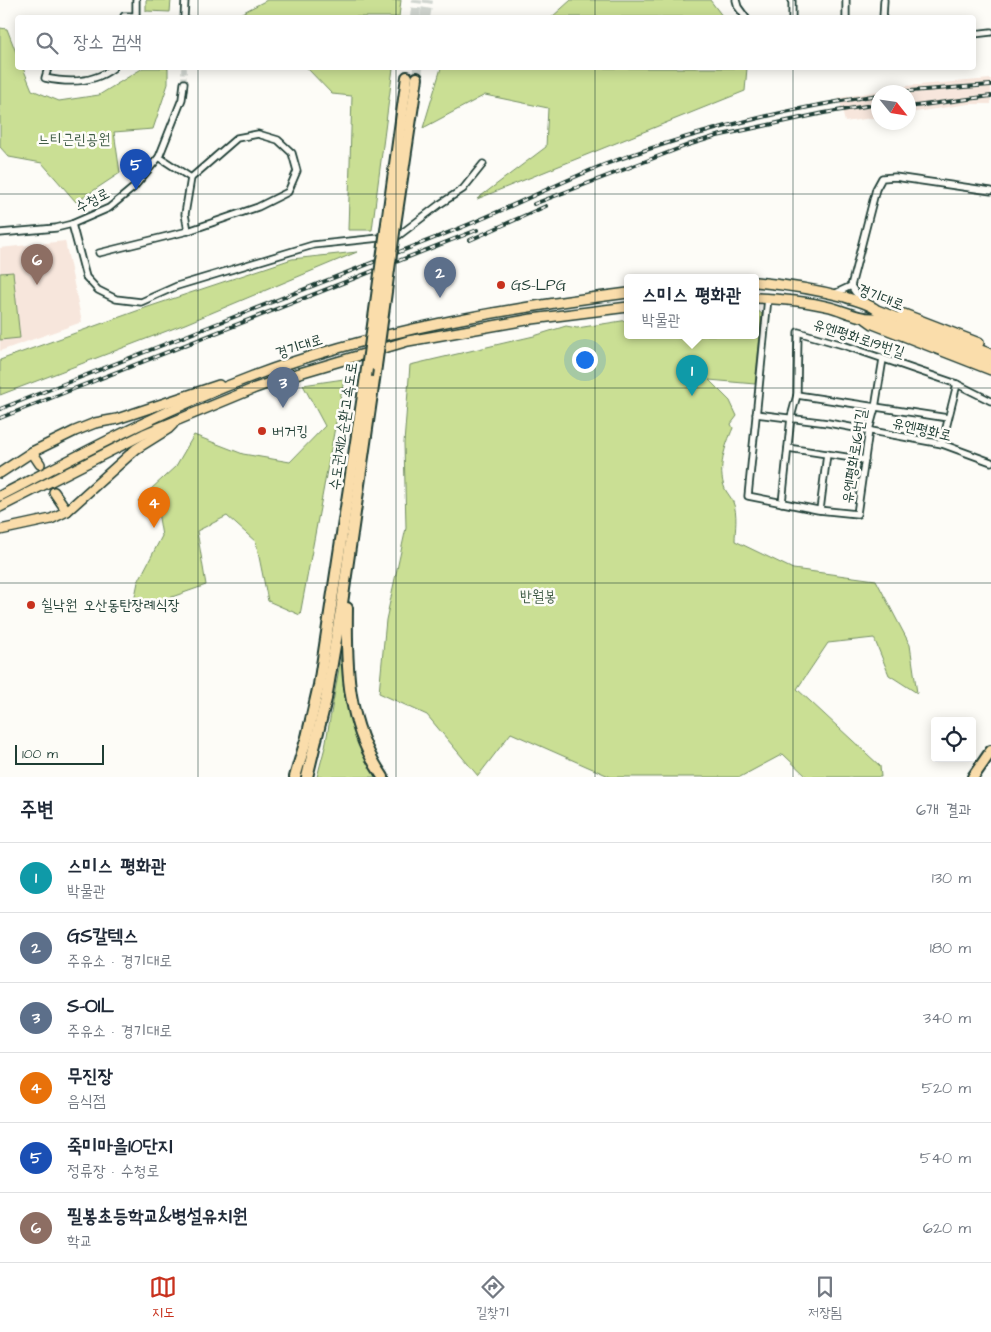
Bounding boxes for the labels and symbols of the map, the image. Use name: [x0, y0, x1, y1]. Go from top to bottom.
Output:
north arrow: [871, 85, 916, 130]
park label: 느티근린공원: [38, 129, 110, 150]
pin: 5: [120, 149, 152, 190]
street label: 수청로: [71, 183, 113, 218]
pin: 6: [21, 244, 53, 285]
pin: 2: [424, 257, 456, 298]
place label: GS-LPG: [511, 275, 567, 296]
marker: GS-LPG: [495, 279, 507, 291]
street label: 경기대로: [855, 279, 907, 316]
street label: 유엔평화로19번길: [810, 314, 907, 363]
street label: 경기대로: [273, 329, 325, 364]
your location: [572, 347, 598, 373]
pin: 1: [676, 355, 708, 396]
street label: 수도권제2순환고속도로: [324, 361, 363, 492]
pin: 3: [267, 367, 299, 408]
street label: 유엔평화로16번길: [837, 407, 872, 505]
street label: 유엔평화로: [890, 412, 954, 447]
place label: 버거킹: [272, 421, 308, 442]
marker: 버거킹: [256, 425, 268, 437]
pin: 4: [138, 487, 170, 528]
park label: 반월봉: [520, 586, 556, 607]
place label: 쉴낙원 오산동탄장례식장: [41, 595, 180, 616]
marker: 쉴낙원 오산동탄장례식장: [25, 599, 37, 611]
scale bar: [15, 742, 104, 765]

